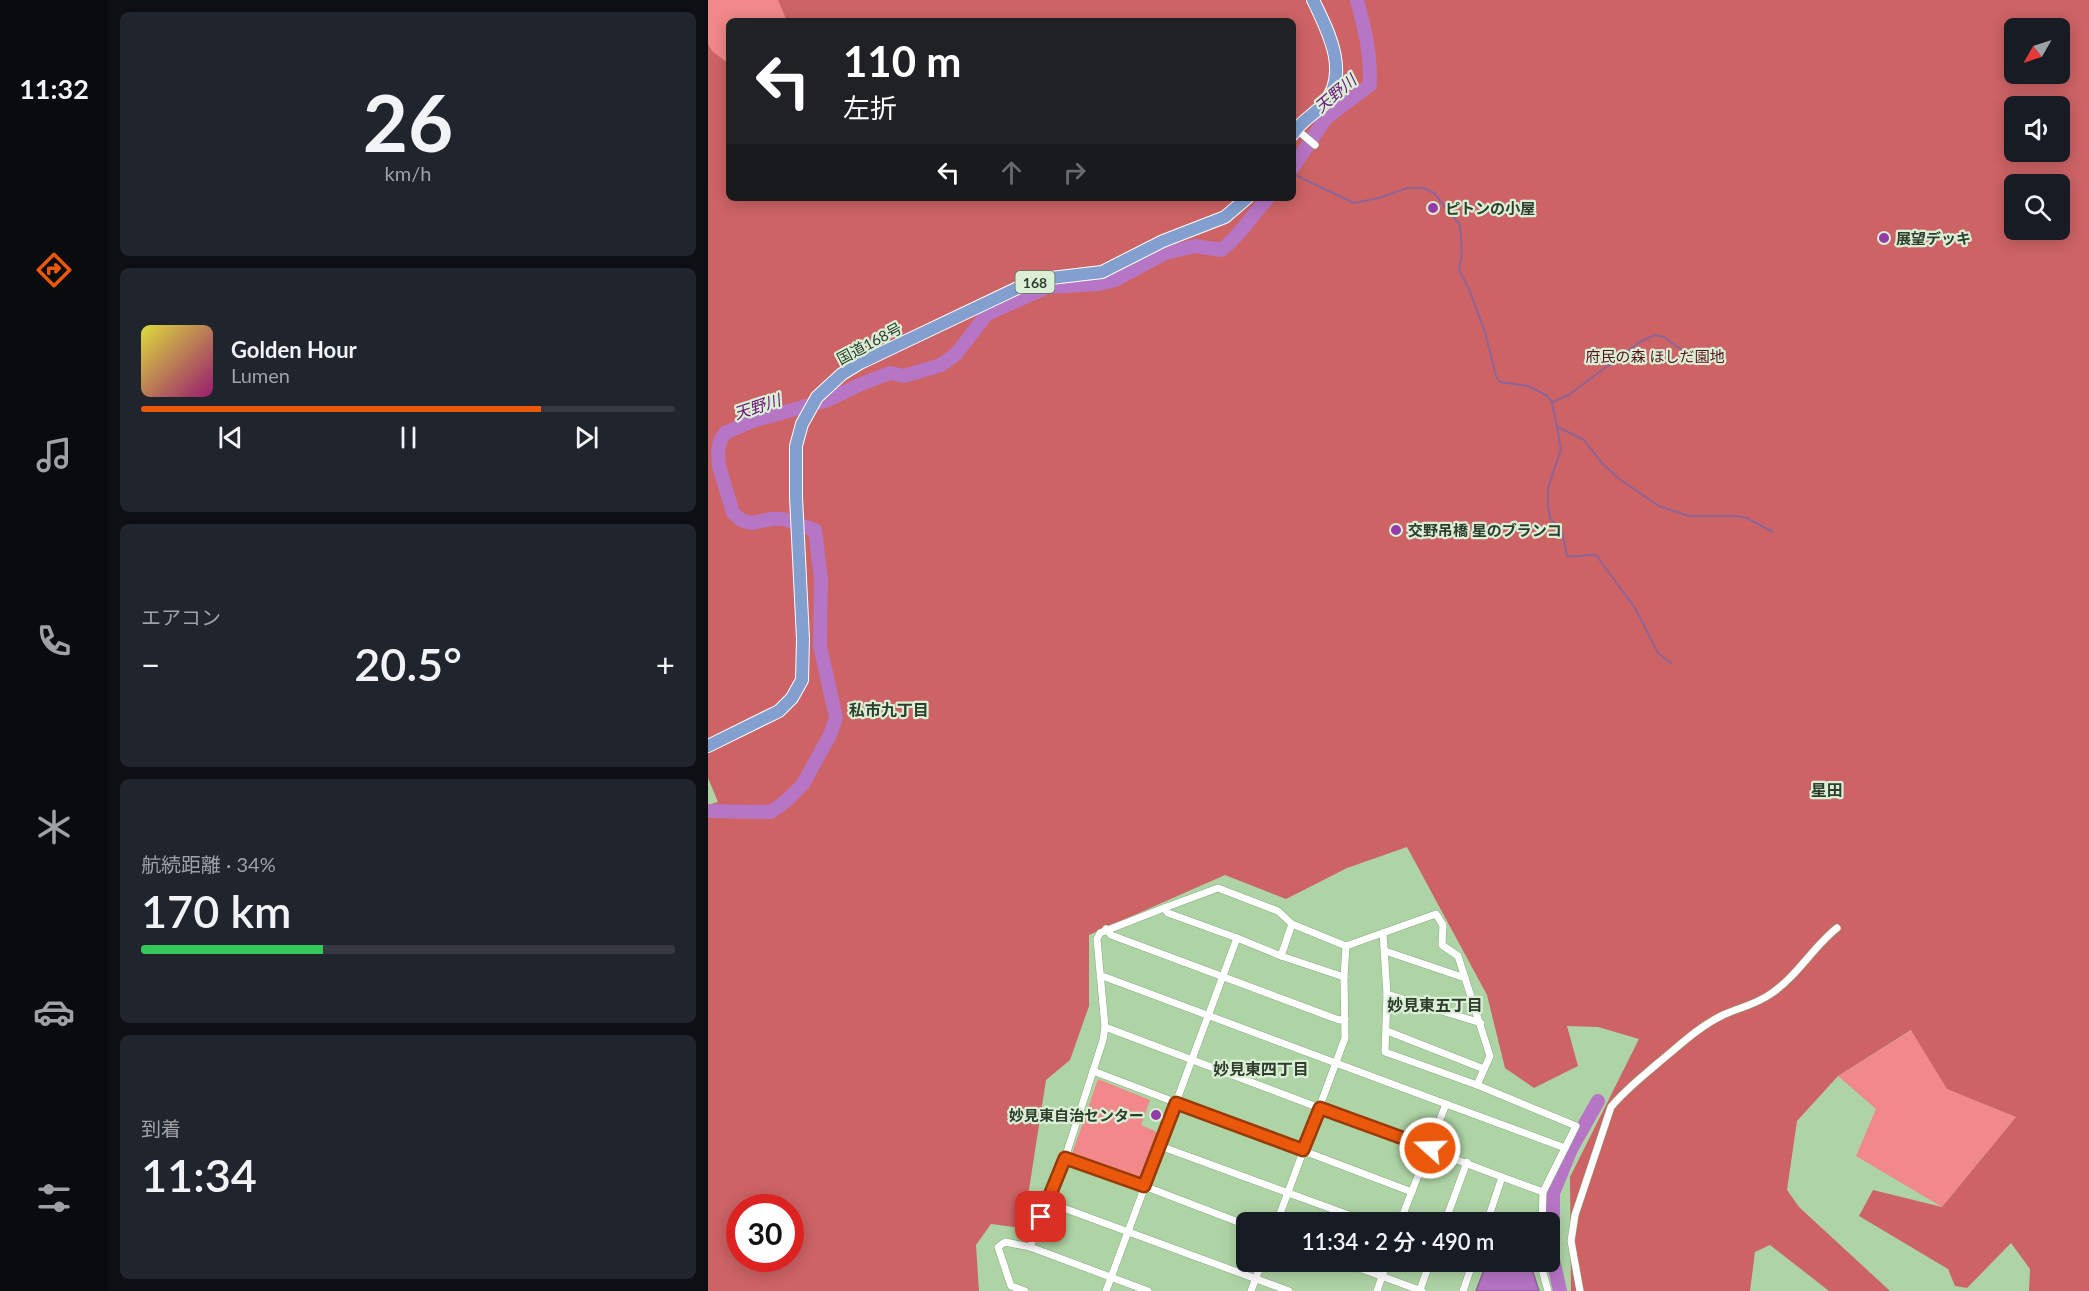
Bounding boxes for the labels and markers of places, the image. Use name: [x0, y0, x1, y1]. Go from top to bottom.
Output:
place label: ピトンの小屋: [1445, 199, 1535, 217]
marker: ピトンの小屋: [1426, 201, 1440, 215]
place label: 展望デッキ: [1896, 229, 1971, 247]
marker: 展望デッキ: [1877, 231, 1891, 245]
place label: 交野吊橋 星のブランコ: [1408, 521, 1562, 539]
marker: 交野吊橋 星のブランコ: [1389, 523, 1403, 537]
place label: 妙見東自治センター: [1009, 1106, 1144, 1124]
marker: 妙見東自治センター: [1149, 1108, 1163, 1122]
pin: [1015, 1191, 1066, 1242]

